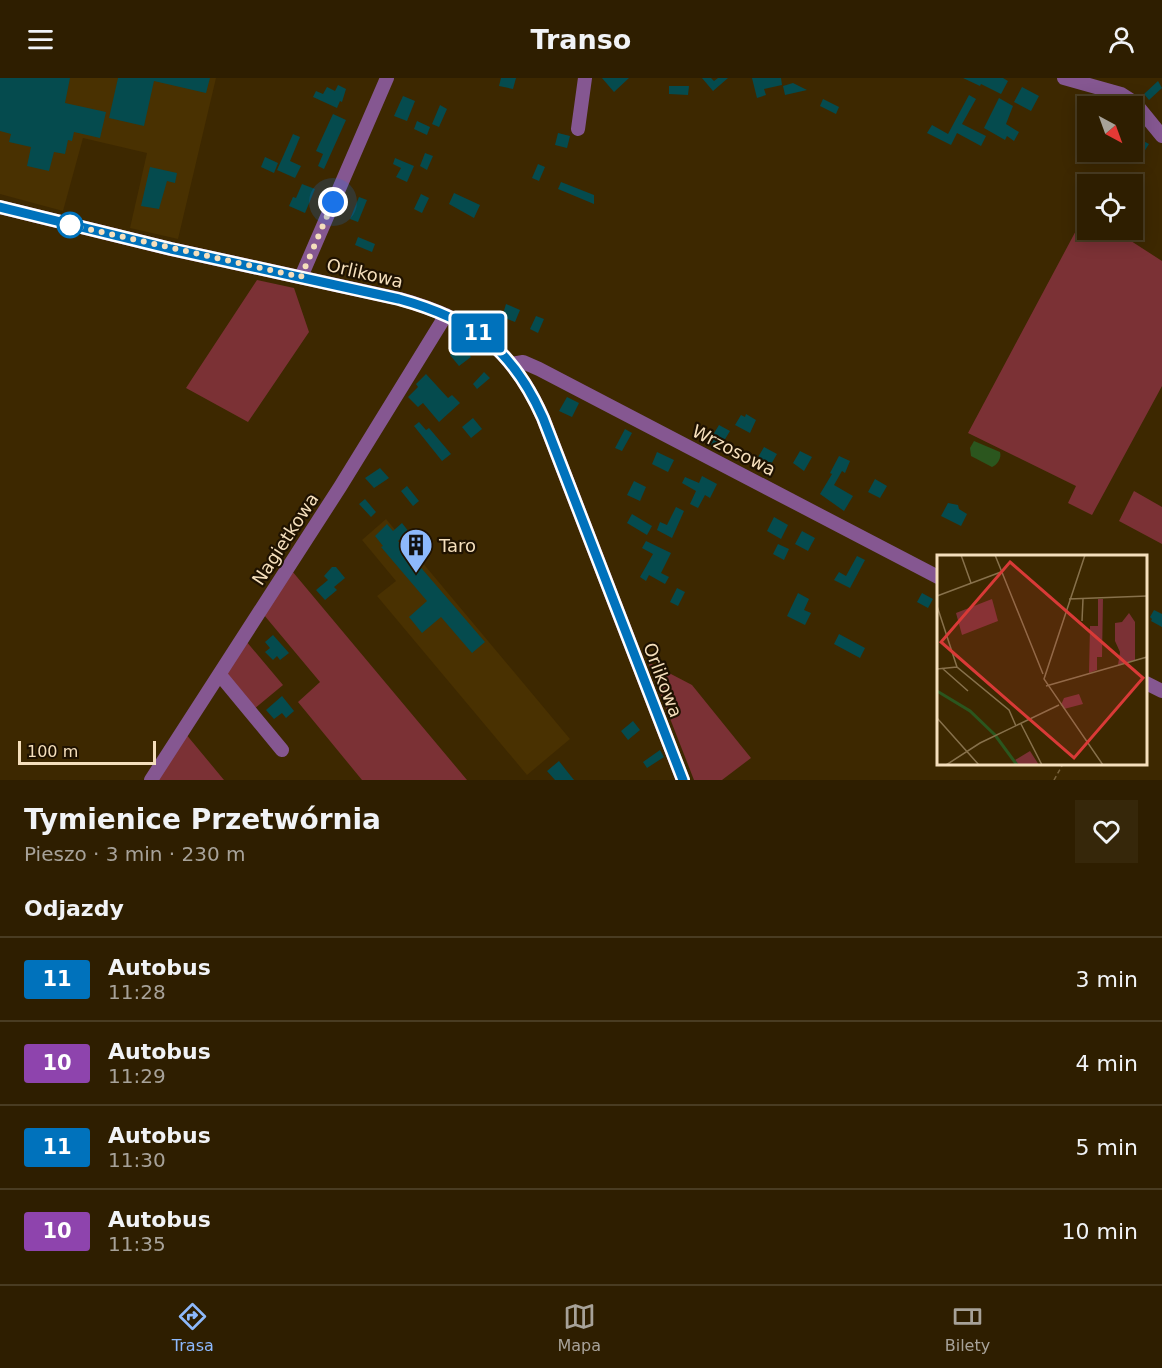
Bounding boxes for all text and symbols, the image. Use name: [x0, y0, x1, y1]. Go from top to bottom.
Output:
icon: menu: [24, 23, 57, 56]
icon: person: [1105, 23, 1138, 56]
text: Transo: [531, 24, 631, 55]
north arrow: [1077, 96, 1143, 162]
map controls: [1077, 96, 1143, 240]
button: locate: [1077, 174, 1143, 240]
your location: [318, 187, 348, 217]
unlabelled marker: [57, 212, 83, 238]
street label: Orlikowa: [325, 254, 405, 292]
line badge: 11: [451, 314, 505, 352]
text: 11: [463, 321, 493, 345]
street label: Wrzosowa: [689, 420, 779, 480]
street label: Nagietkowa: [247, 489, 323, 589]
building icon: Taro: [398, 527, 434, 574]
place label: Taro: [438, 535, 476, 556]
inset map: [937, 555, 1147, 765]
street label: Orlikowa: [639, 640, 687, 720]
scale bar: [18, 738, 156, 766]
text: 100 m: [27, 742, 78, 761]
button: heart: [1075, 800, 1138, 863]
text: Tymienice Przetwórnia: [24, 803, 381, 836]
text: Pieszo · 3 min · 230 m: [24, 842, 246, 866]
text: Odjazdy: [24, 896, 124, 921]
text: Autobus: [108, 955, 211, 980]
text: 11: [42, 967, 72, 991]
text: 3 min: [1076, 967, 1138, 992]
text: 11:28: [108, 980, 166, 1004]
text: Autobus: [108, 1039, 211, 1064]
text: 10: [42, 1051, 72, 1075]
text: 4 min: [1076, 1051, 1138, 1076]
text: 11:29: [108, 1064, 166, 1088]
text: Autobus: [108, 1123, 211, 1148]
text: 11: [42, 1135, 72, 1159]
text: 5 min: [1076, 1135, 1138, 1160]
text: 11:30: [108, 1148, 166, 1172]
text: Autobus: [108, 1207, 211, 1232]
text: 10: [42, 1219, 72, 1243]
text: 10 min: [1062, 1219, 1138, 1244]
text: 11:35: [108, 1232, 166, 1256]
tab: Trasa: [172, 1300, 214, 1355]
tab: Mapa: [557, 1300, 601, 1355]
tab: Bilety: [945, 1300, 990, 1355]

